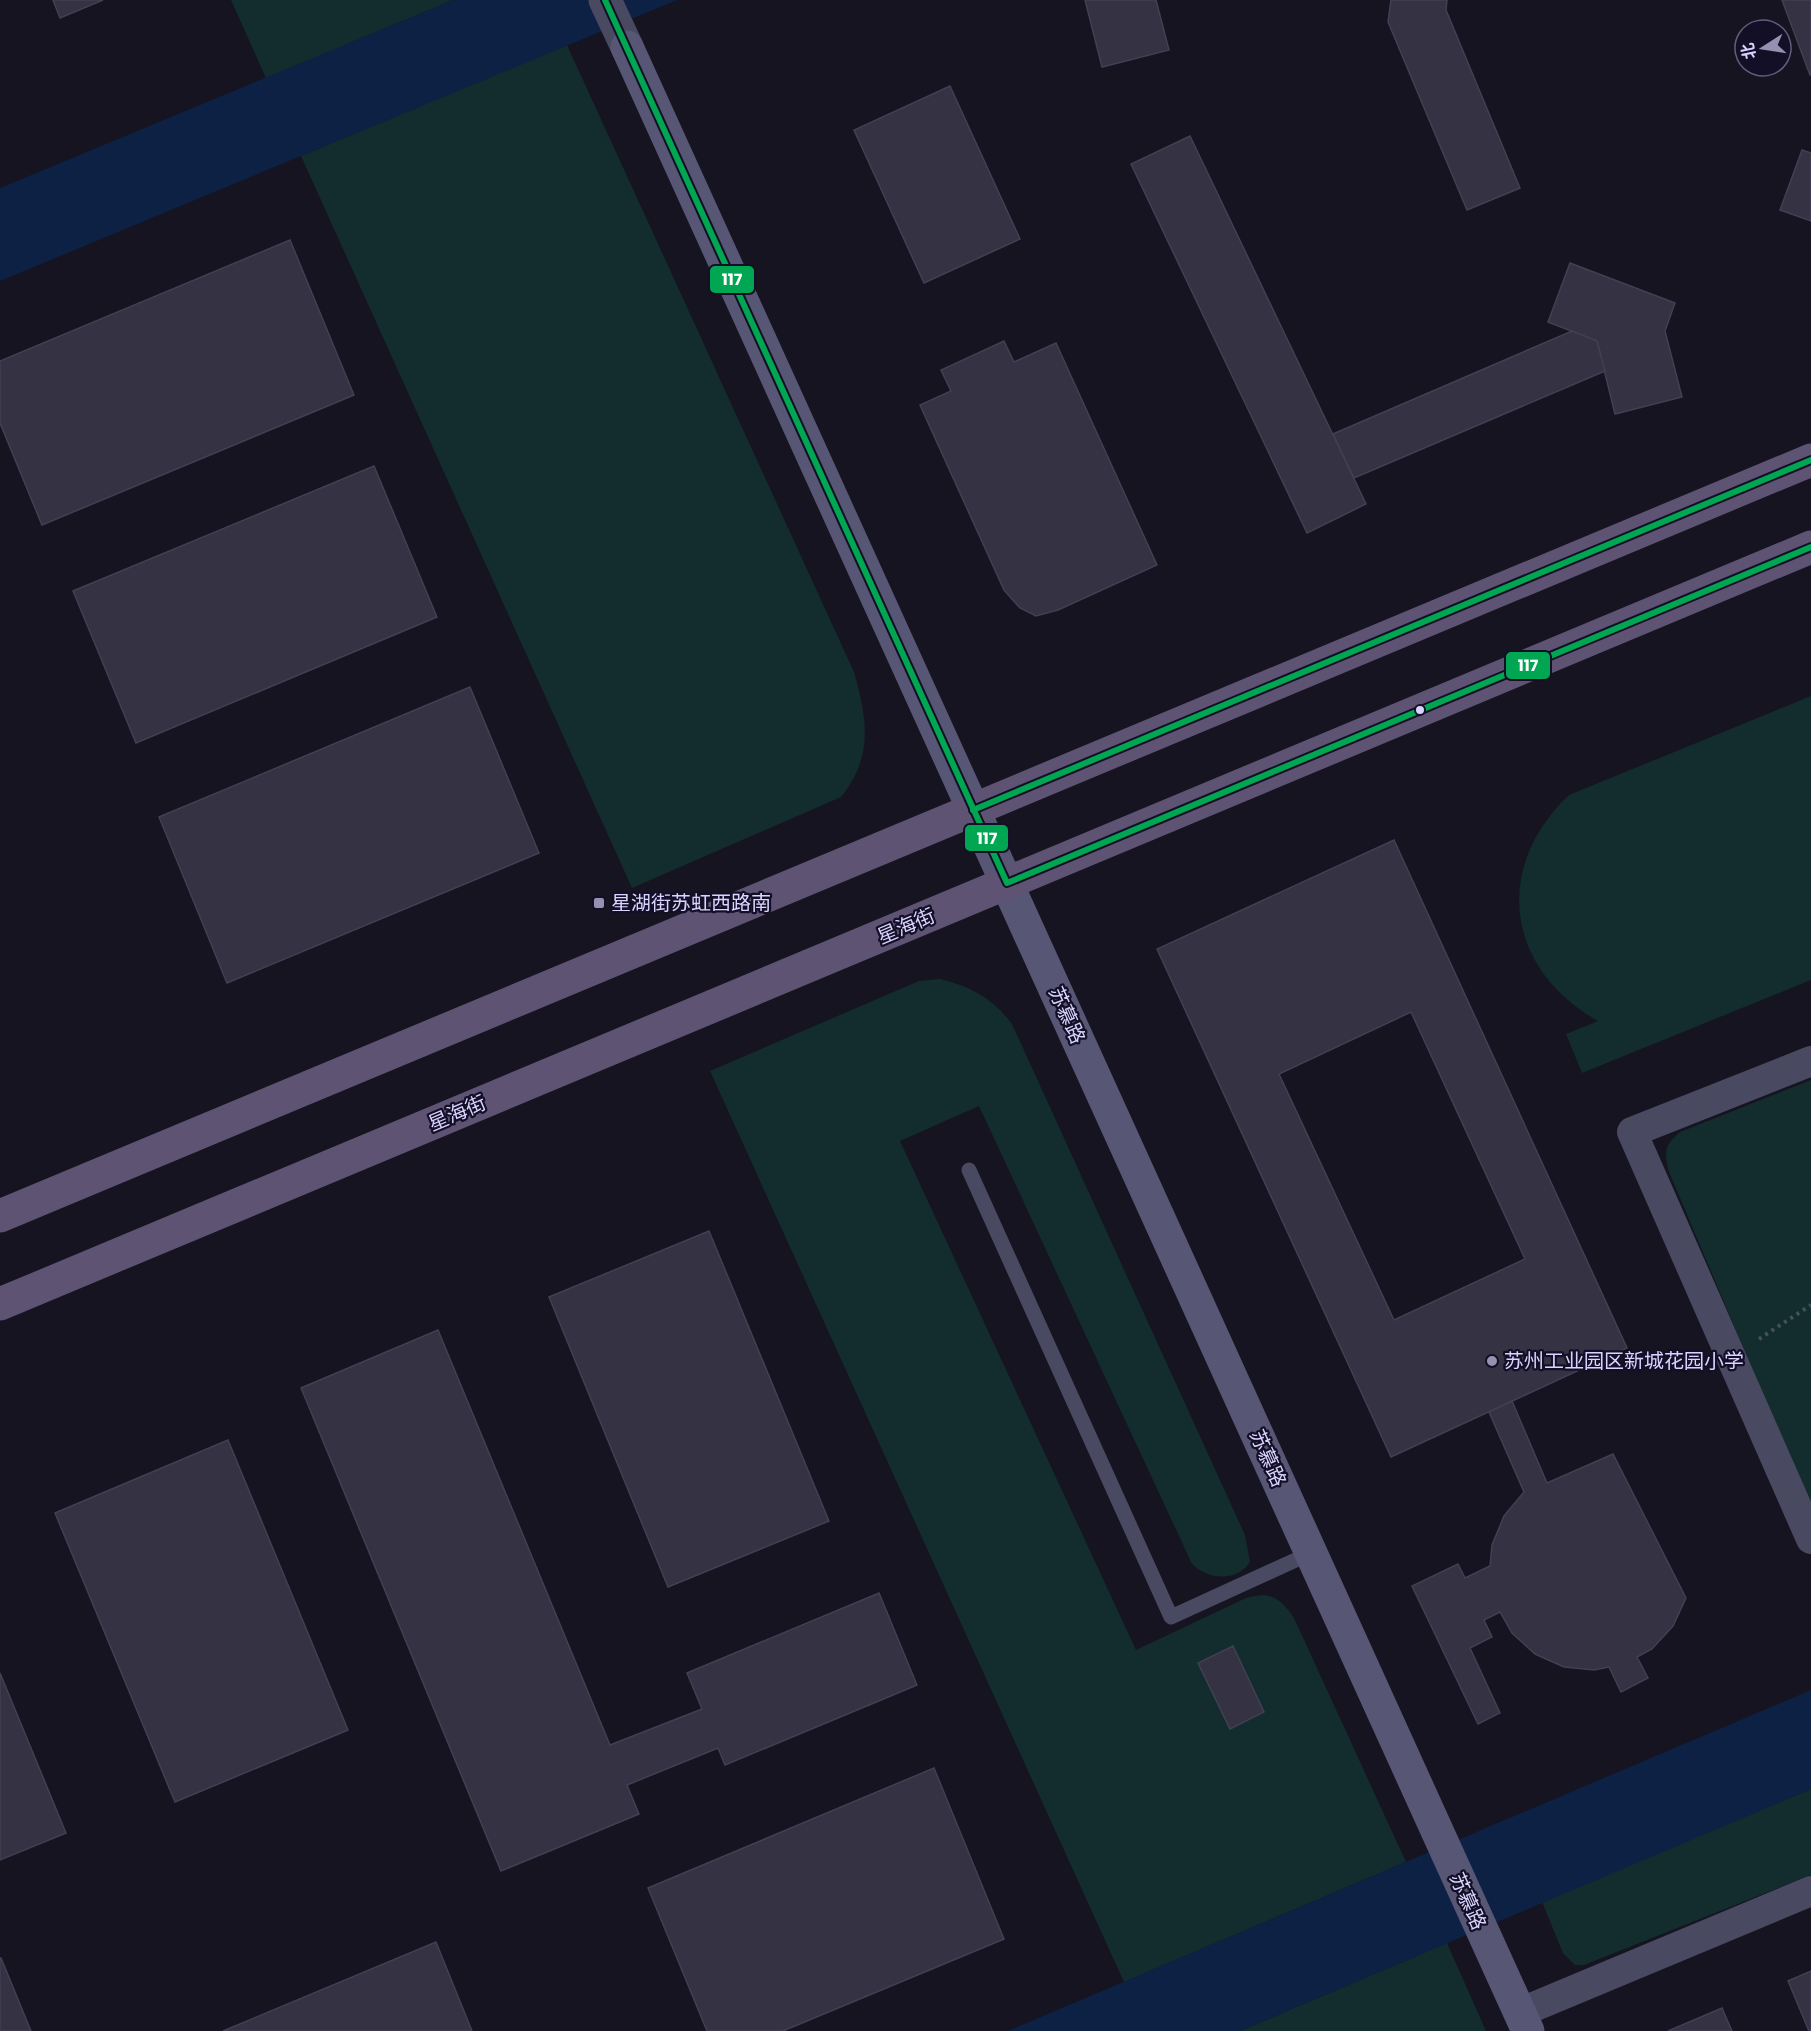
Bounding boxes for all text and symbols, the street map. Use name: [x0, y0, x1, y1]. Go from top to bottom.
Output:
north arrow: [1733, 18, 1793, 78]
text: 北: [1736, 41, 1762, 61]
line badge: 117: [709, 265, 755, 294]
text: 117: [722, 268, 743, 291]
line badge: 117: [1505, 651, 1551, 680]
text: 117: [1518, 654, 1539, 677]
unlabelled marker: [1414, 704, 1426, 716]
line badge: 117: [964, 824, 1009, 852]
text: 117: [977, 827, 998, 850]
place label: 星湖街苏虹西路南: [611, 889, 771, 917]
marker: 星湖街苏虹西路南: [592, 896, 606, 910]
street label: 星海街: [873, 901, 939, 951]
street label: 苏慕路: [1042, 982, 1092, 1048]
street label: 星海街: [424, 1088, 490, 1138]
place label: 苏州工业园区新城花园小学: [1504, 1347, 1744, 1375]
marker: 苏州工业园区新城花园小学: [1485, 1354, 1499, 1368]
street label: 苏慕路: [1243, 1425, 1293, 1491]
street label: 苏慕路: [1443, 1868, 1493, 1934]

